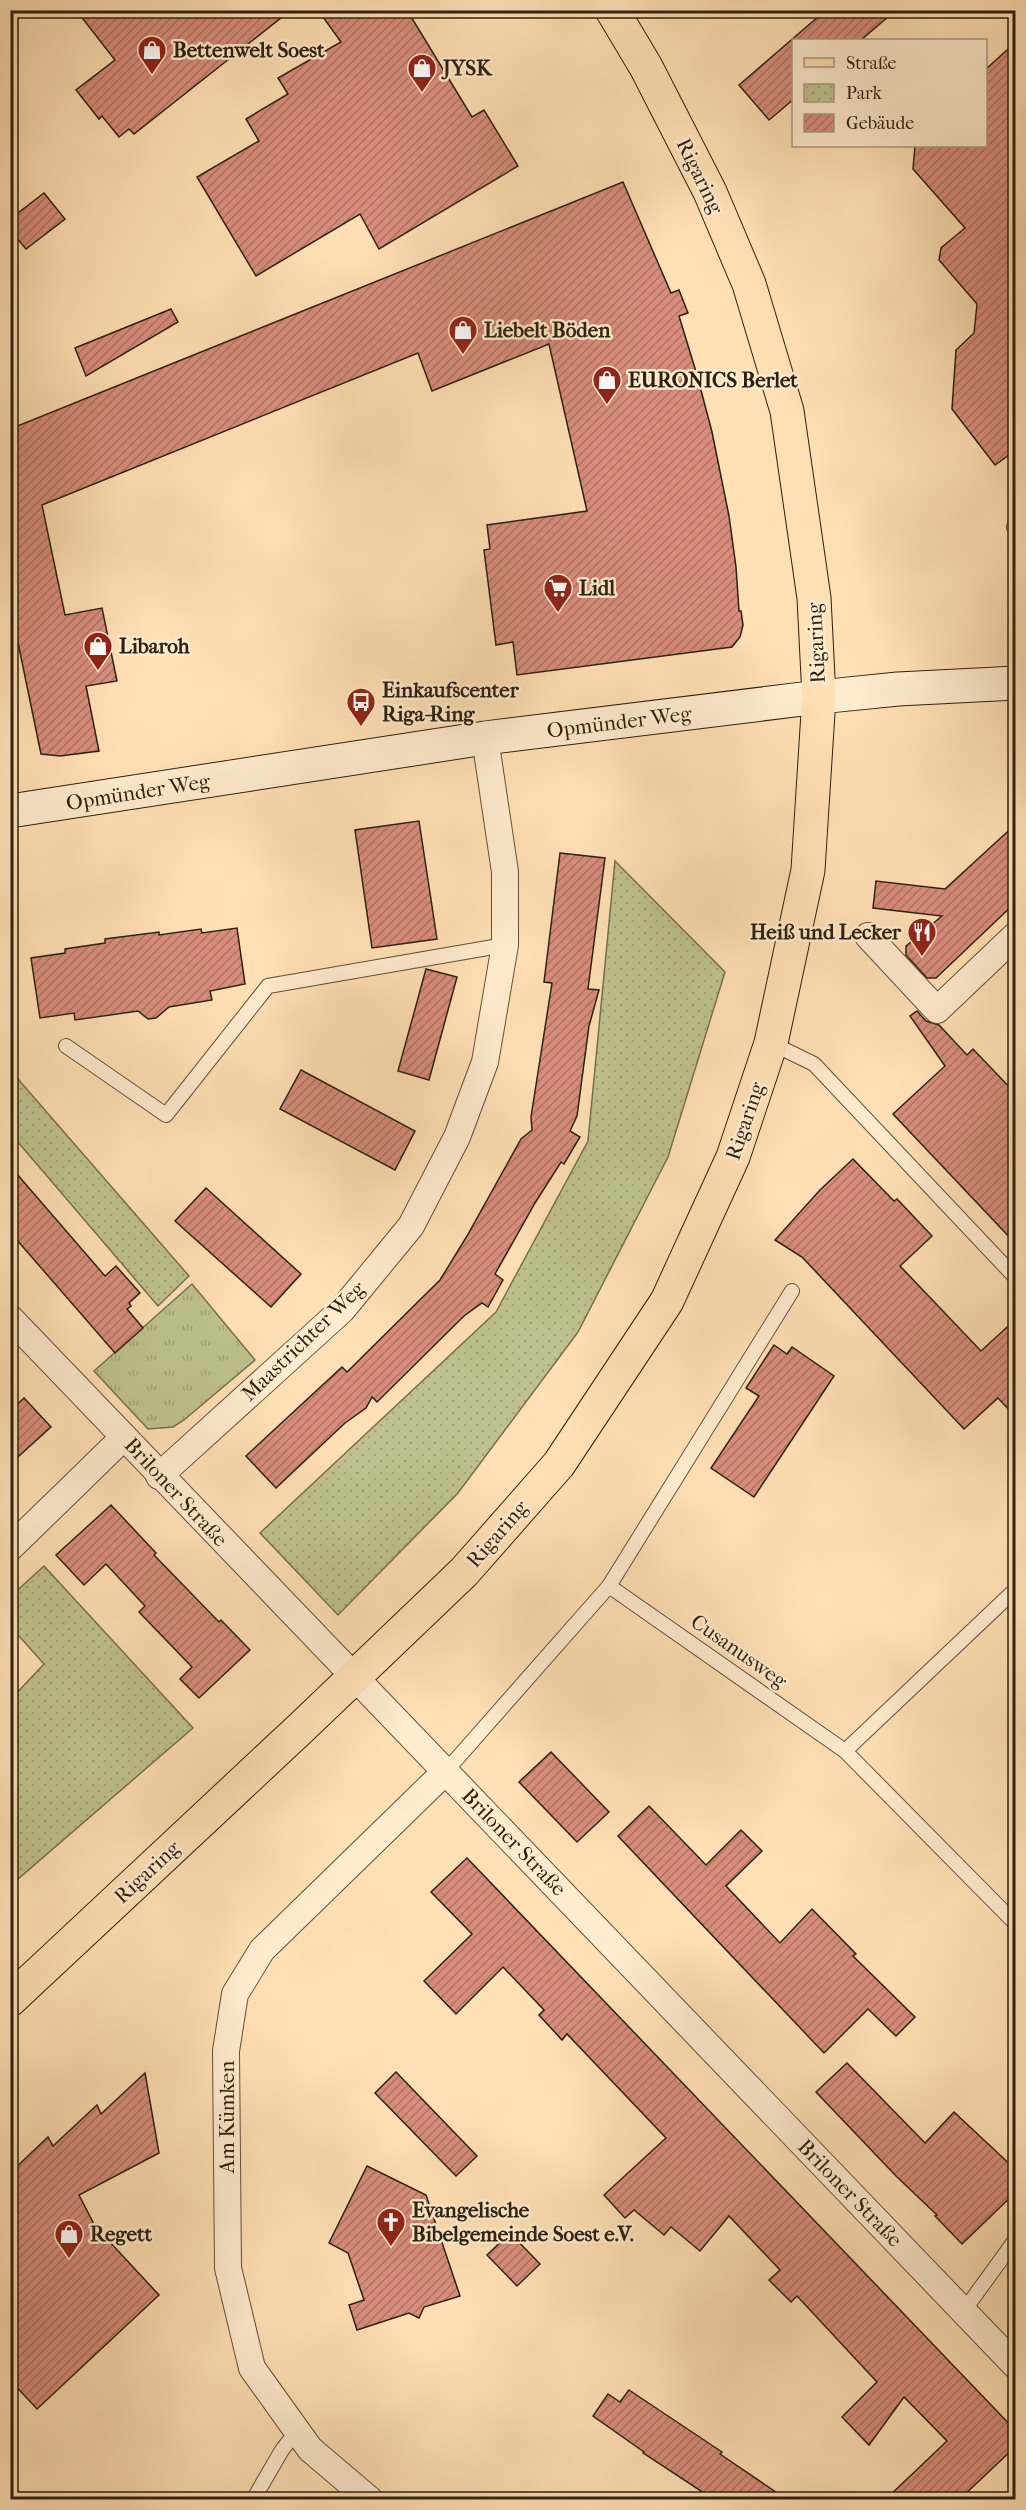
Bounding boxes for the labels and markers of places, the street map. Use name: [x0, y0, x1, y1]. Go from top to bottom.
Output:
shop icon: Bettenwelt Soest: [136, 34, 168, 76]
place label: Bettenwelt Soest: [173, 38, 325, 62]
shop icon: JYSK: [406, 52, 438, 94]
place label: JYSK: [441, 56, 493, 80]
shop icon: Liebelt Böden: [447, 314, 479, 356]
place label: Liebelt Böden: [484, 318, 611, 342]
shop icon: EURONICS Berlet: [591, 364, 623, 406]
place label: EURONICS Berlet: [628, 368, 798, 392]
supermarket icon: Lidl: [542, 572, 574, 614]
place label: Lidl: [579, 576, 615, 600]
shop icon: Libaroh: [82, 630, 114, 672]
place label: Libaroh: [119, 634, 190, 658]
place label: Einkaufscenter Riga-Ring: [382, 678, 520, 726]
bus stop icon: Einkaufscenter Riga-Ring: [345, 686, 377, 728]
restaurant icon: Heiß und Lecker: [906, 916, 938, 958]
place label: Heiß und Lecker: [750, 920, 902, 944]
place label: Evangelische Bibelgemeinde Soest e.V.: [412, 2198, 634, 2246]
church icon: Evangelische Bibelgemeinde Soest e.V.: [375, 2206, 407, 2248]
shop icon: Regett: [53, 2218, 85, 2260]
place label: Regett: [90, 2222, 152, 2246]

